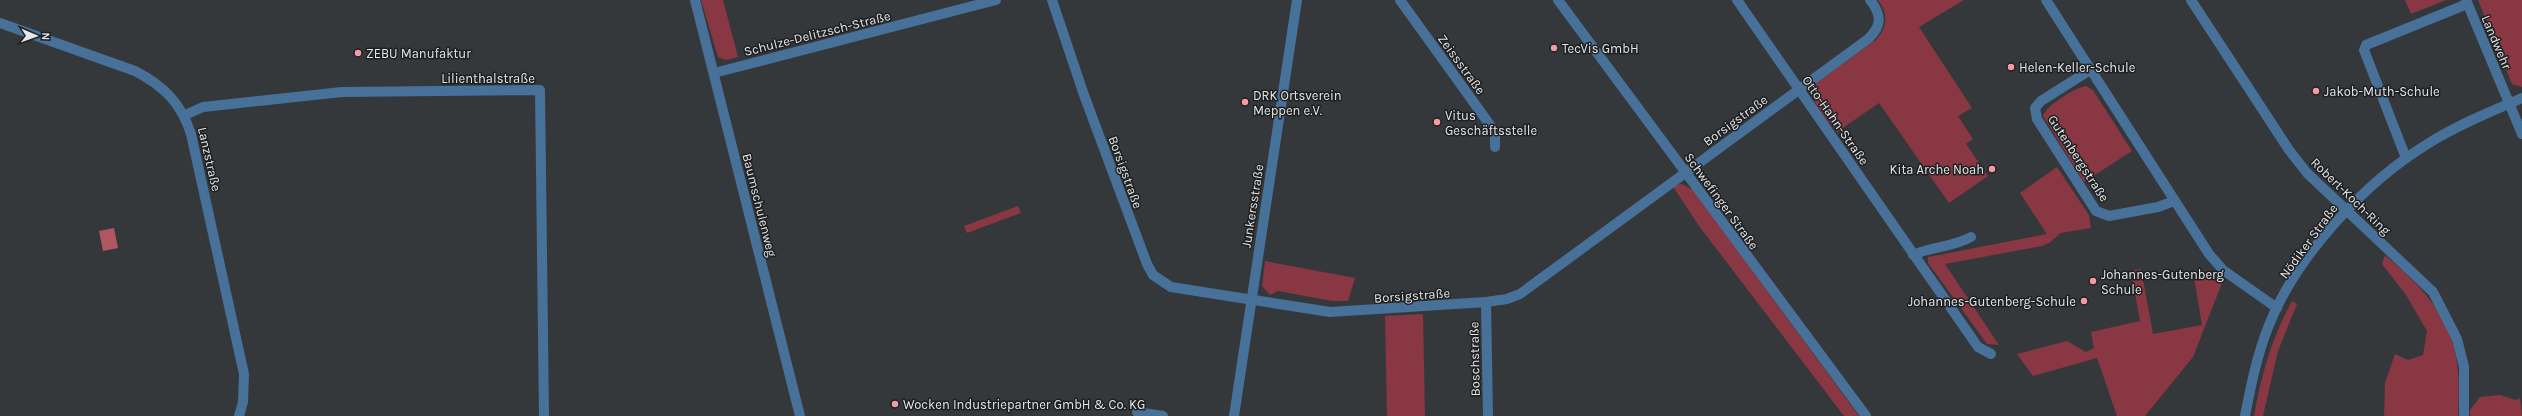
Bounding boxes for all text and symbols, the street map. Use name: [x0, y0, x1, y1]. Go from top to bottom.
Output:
street label: Schulze-Delitzsch-Straße: [742, 8, 892, 59]
street label: Landwehr: [2478, 13, 2515, 72]
north arrow: [16, 16, 56, 56]
text: N: [39, 32, 52, 41]
street label: Zeissstraße: [1435, 32, 1488, 97]
place label: TecVis GmbH: [1562, 41, 1639, 56]
marker: TecVis GmbH: [1549, 43, 1559, 53]
place label: ZEBU Manufaktur: [366, 46, 471, 61]
marker: ZEBU Manufaktur: [353, 48, 363, 58]
place label: Helen-Keller-Schule: [2019, 60, 2136, 75]
marker: Helen-Keller-Schule: [2006, 62, 2016, 72]
street label: Lilienthalstraße: [441, 71, 535, 86]
street label: Otto-Hahn-Straße: [1799, 73, 1872, 168]
place label: Jakob-Muth-Schule: [2324, 84, 2440, 99]
marker: Jakob-Muth-Schule: [2311, 86, 2321, 96]
place label: DRK Ortsverein Meppen e.V.: [1253, 88, 1342, 118]
street label: Borsigstraße: [1700, 92, 1771, 149]
marker: DRK Ortsverein Meppen e.V.: [1240, 97, 1250, 107]
place label: Vitus Geschäftsstelle: [1445, 108, 1537, 138]
street label: Gutenbergstraße: [2045, 112, 2112, 205]
marker: Vitus Geschäftsstelle: [1432, 117, 1442, 127]
street label: Lanzstraße: [195, 126, 224, 193]
street label: Borsigstraße: [1105, 134, 1146, 211]
street label: Schwefinger Straße: [1682, 150, 1762, 253]
street label: Baumschulenweg: [739, 152, 780, 259]
street label: Robert-Koch-Ring: [2308, 155, 2394, 239]
place label: Kita Arche Noah: [1890, 162, 1984, 177]
street label: Junkersstraße: [1238, 163, 1267, 249]
marker: Kita Arche Noah: [1987, 164, 1997, 174]
street label: Nödiker Straße: [2276, 201, 2341, 282]
place label: Johannes-Gutenberg Schule: [2101, 267, 2225, 297]
marker: Johannes-Gutenberg Schule: [2088, 276, 2098, 286]
street label: Borsigstraße: [1374, 285, 1451, 306]
place label: Johannes-Gutenberg-Schule: [1908, 294, 2076, 309]
marker: Johannes-Gutenberg-Schule: [2079, 296, 2089, 306]
street label: Boschstraße: [1466, 321, 1483, 397]
place label: Wocken Industriepartner GmbH & Co. KG: [903, 397, 1145, 412]
marker: Wocken Industriepartner GmbH & Co. KG: [890, 399, 900, 409]

